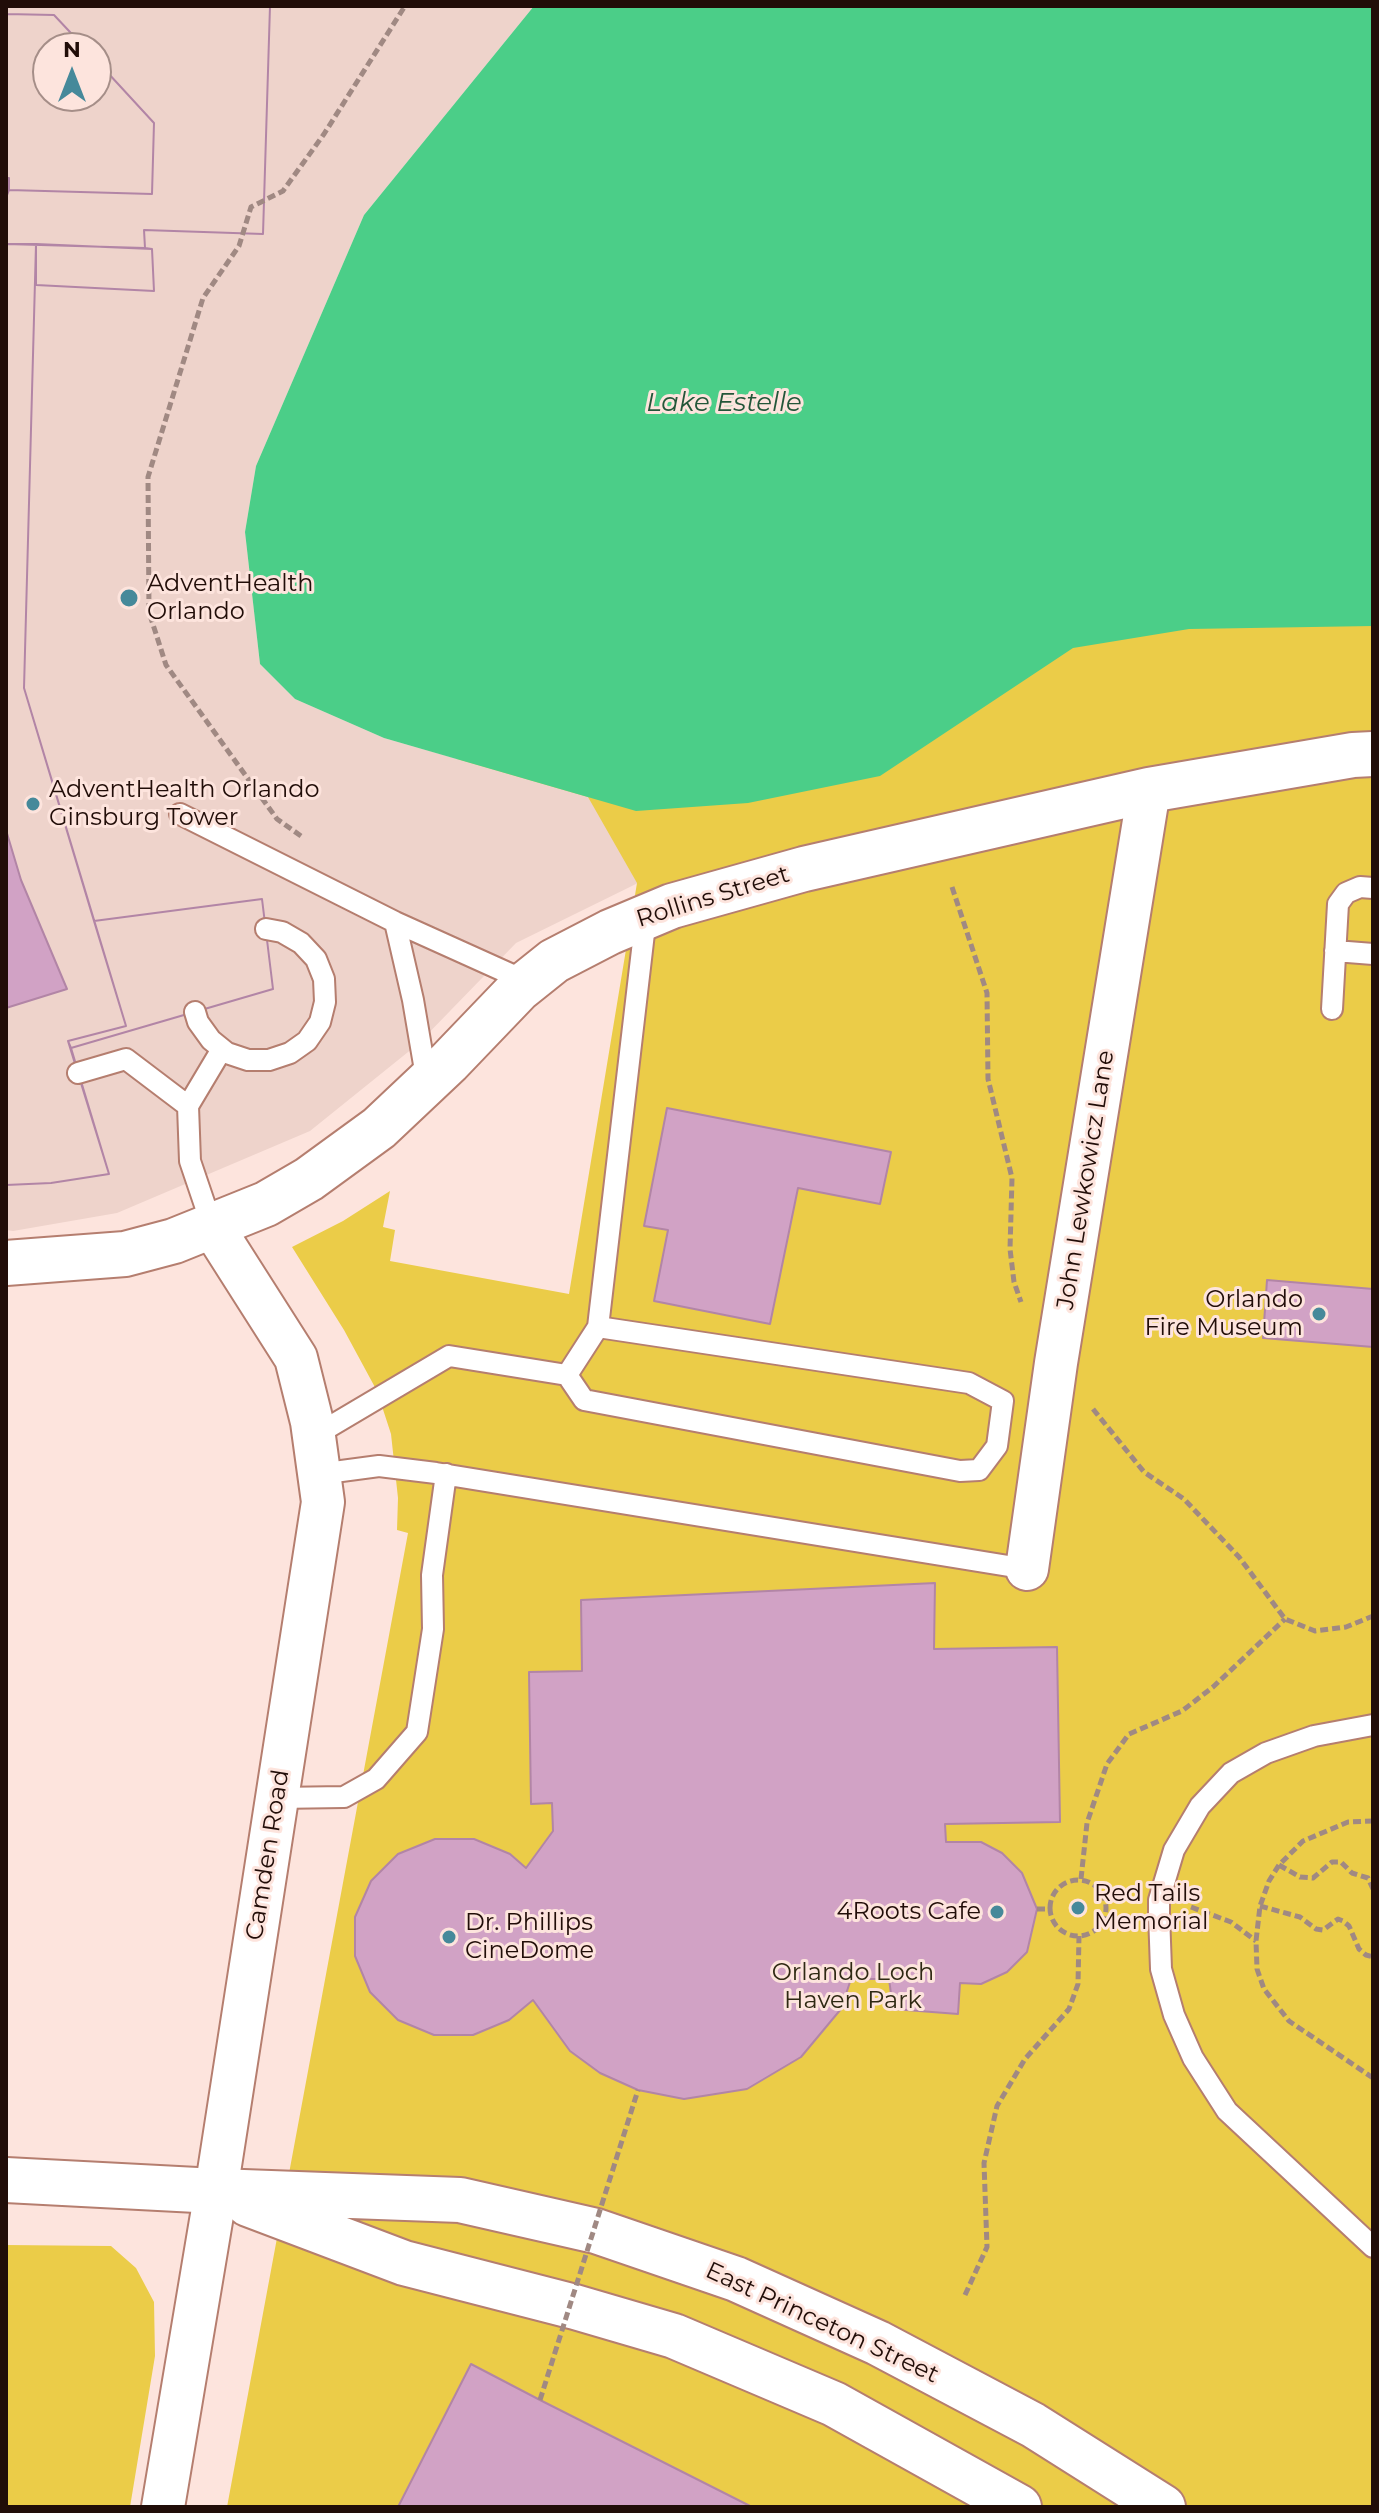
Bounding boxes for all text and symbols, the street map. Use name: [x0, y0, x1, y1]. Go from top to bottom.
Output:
north arrow: [32, 32, 112, 112]
text: N: [63, 36, 81, 63]
water label: Lake Estelle: [646, 387, 802, 419]
place label: AdventHealth Orlando: [147, 570, 313, 626]
marker: AdventHealth Orlando: [118, 587, 140, 609]
place label: AdventHealth Orlando Ginsburg Tower: [49, 776, 320, 832]
marker: AdventHealth Orlando Ginsburg Tower: [24, 795, 42, 813]
street label: Rollins Street: [633, 860, 793, 934]
street label: John Lewkowicz Lane: [1051, 1048, 1121, 1312]
place label: Orlando Fire Museum: [1144, 1286, 1303, 1342]
marker: Orlando Fire Museum: [1310, 1305, 1328, 1323]
street label: Camden Road: [240, 1768, 296, 1942]
place label: Red Tails Memorial: [1094, 1880, 1208, 1936]
place label: 4Roots Cafe: [837, 1898, 981, 1926]
marker: Red Tails Memorial: [1069, 1899, 1087, 1917]
marker: 4Roots Cafe: [988, 1903, 1006, 1921]
place label: Dr. Phillips CineDome: [465, 1909, 594, 1965]
marker: Dr. Phillips CineDome: [440, 1928, 458, 1946]
park label: Orlando Loch Haven Park: [772, 1959, 934, 2015]
street label: East Princeton Street: [701, 2256, 943, 2390]

